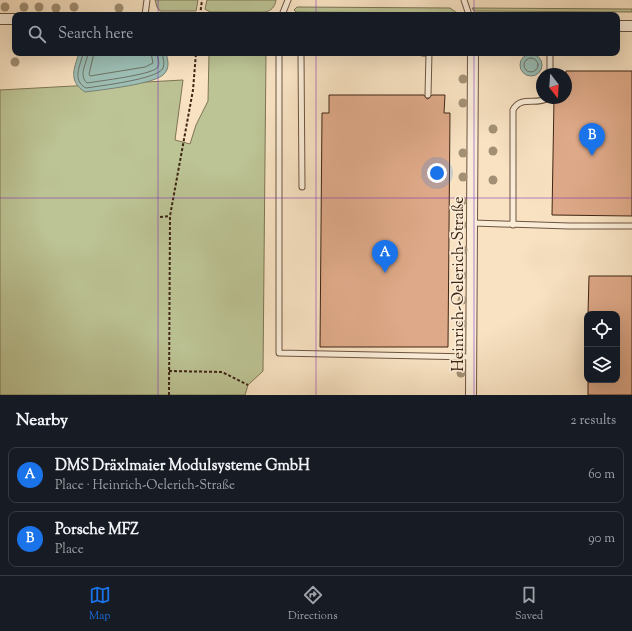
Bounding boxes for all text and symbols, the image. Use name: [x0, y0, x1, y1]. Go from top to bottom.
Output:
search box: [12, 12, 620, 56]
icon: search: [26, 23, 48, 45]
text: Search here: [58, 24, 133, 45]
north arrow: [536, 68, 572, 104]
pin: B: [579, 123, 605, 156]
your location: [427, 163, 447, 183]
street label: Heinrich-Oelerich-Straße: [448, 196, 471, 372]
pin: A: [372, 240, 398, 273]
map controls: [584, 311, 620, 383]
button: locate: [584, 311, 620, 347]
button: layers: [584, 347, 620, 383]
text: Nearby: [16, 409, 68, 433]
text: 2 results: [571, 412, 616, 430]
text: DMS Dräxlmaier Modulsysteme GmbH: [55, 456, 310, 477]
text: A: [25, 466, 35, 484]
text: 60 m: [588, 466, 615, 484]
text: Place · Heinrich-Oelerich-Straße: [55, 477, 235, 495]
text: Porsche MFZ: [55, 520, 139, 541]
text: B: [26, 530, 34, 548]
text: 90 m: [588, 530, 615, 548]
text: Place: [55, 541, 84, 559]
tab: Map: [89, 584, 111, 624]
tab: Directions: [288, 584, 338, 624]
tab: Saved: [515, 584, 543, 624]

